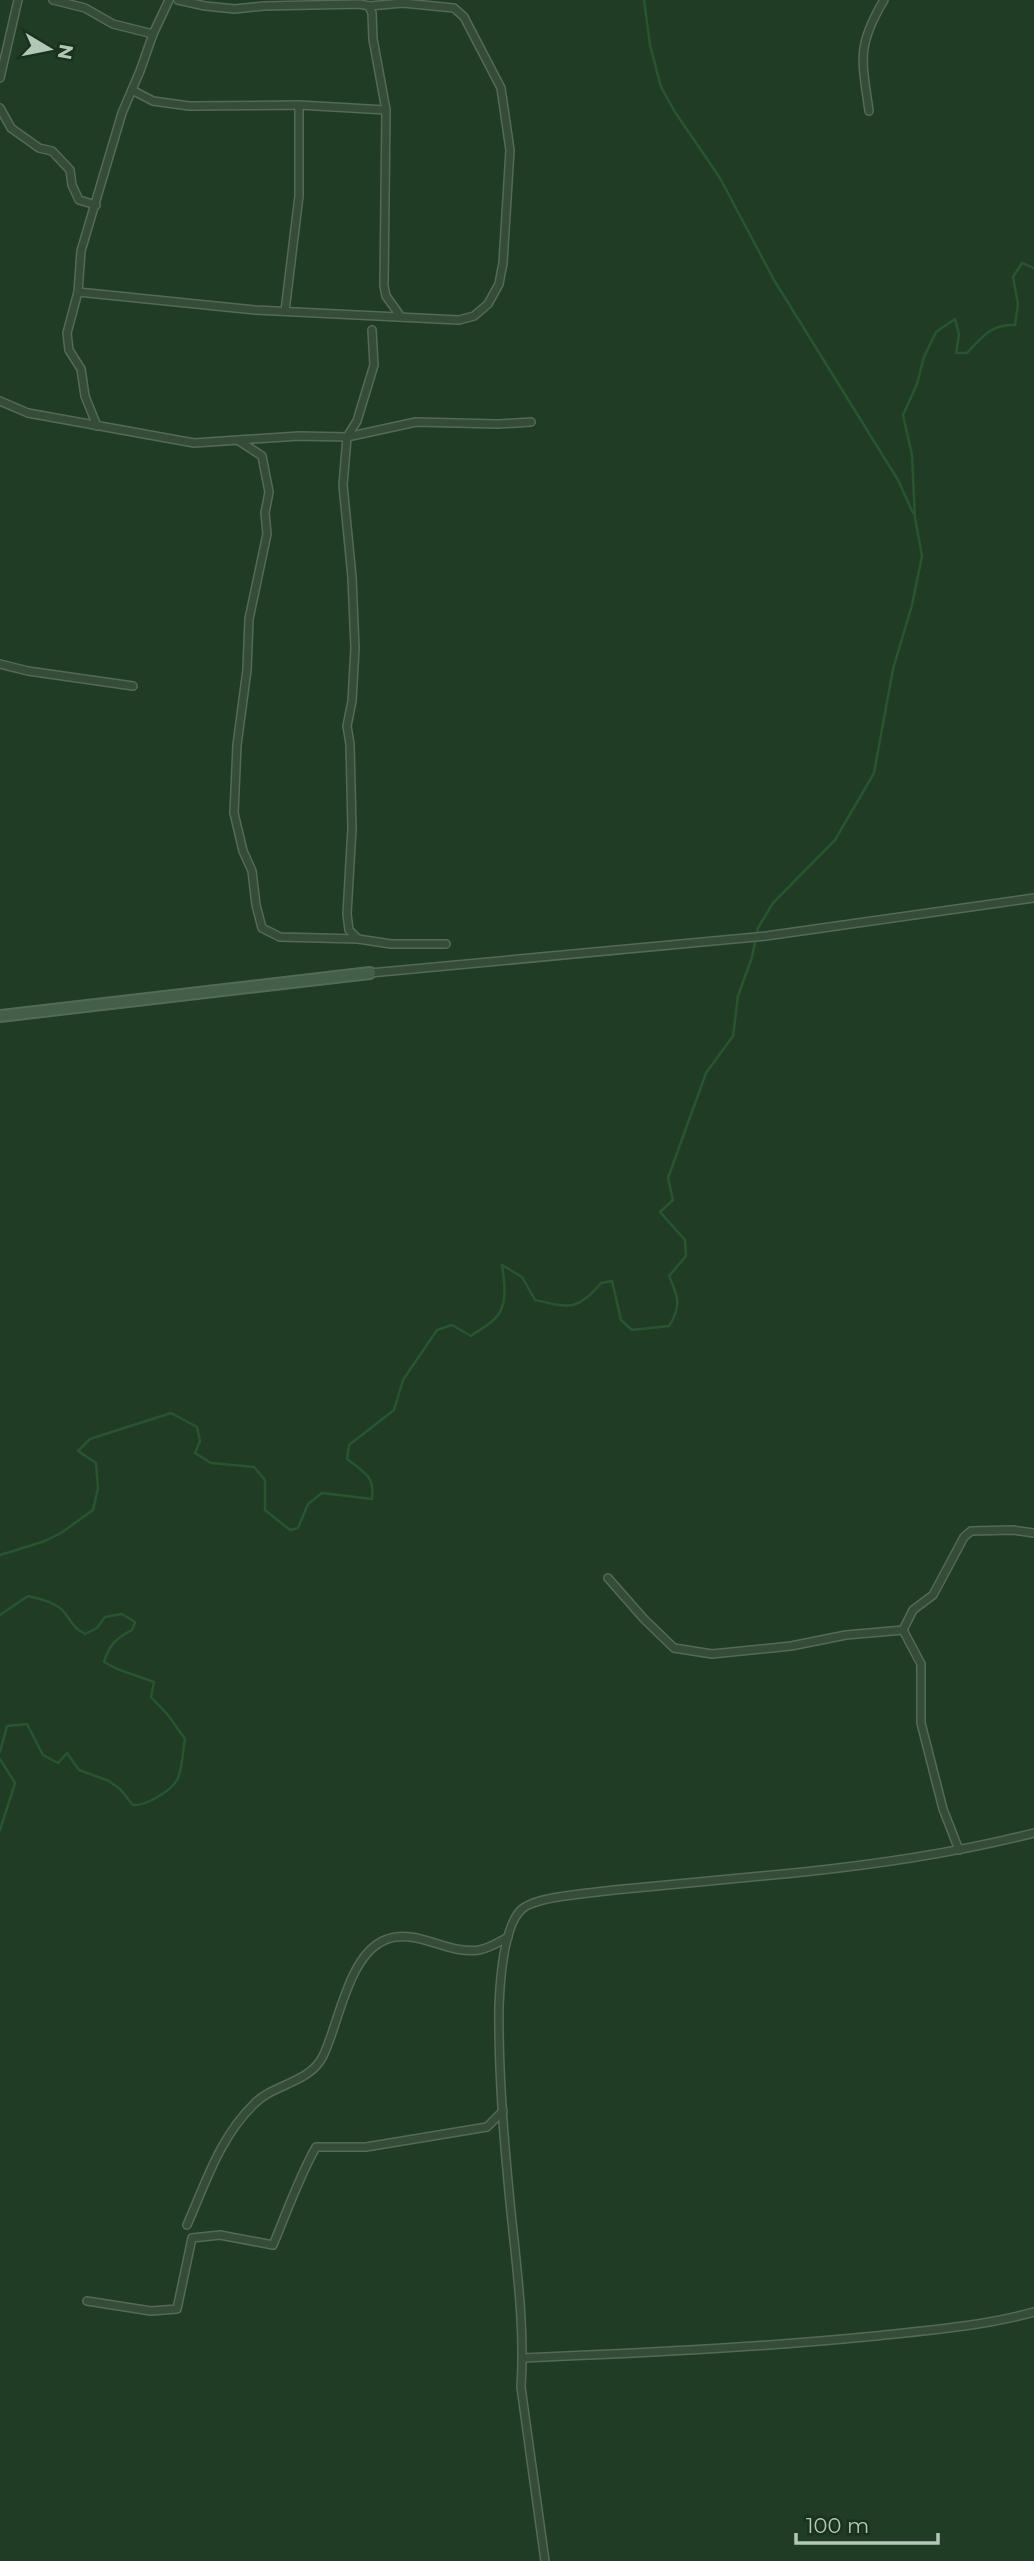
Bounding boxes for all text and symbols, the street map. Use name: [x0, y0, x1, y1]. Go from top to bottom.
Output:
north arrow: [14, 14, 84, 84]
text: N: [53, 42, 78, 61]
scale bar: [796, 2502, 938, 2546]
text: 100 m: [806, 2513, 869, 2538]

